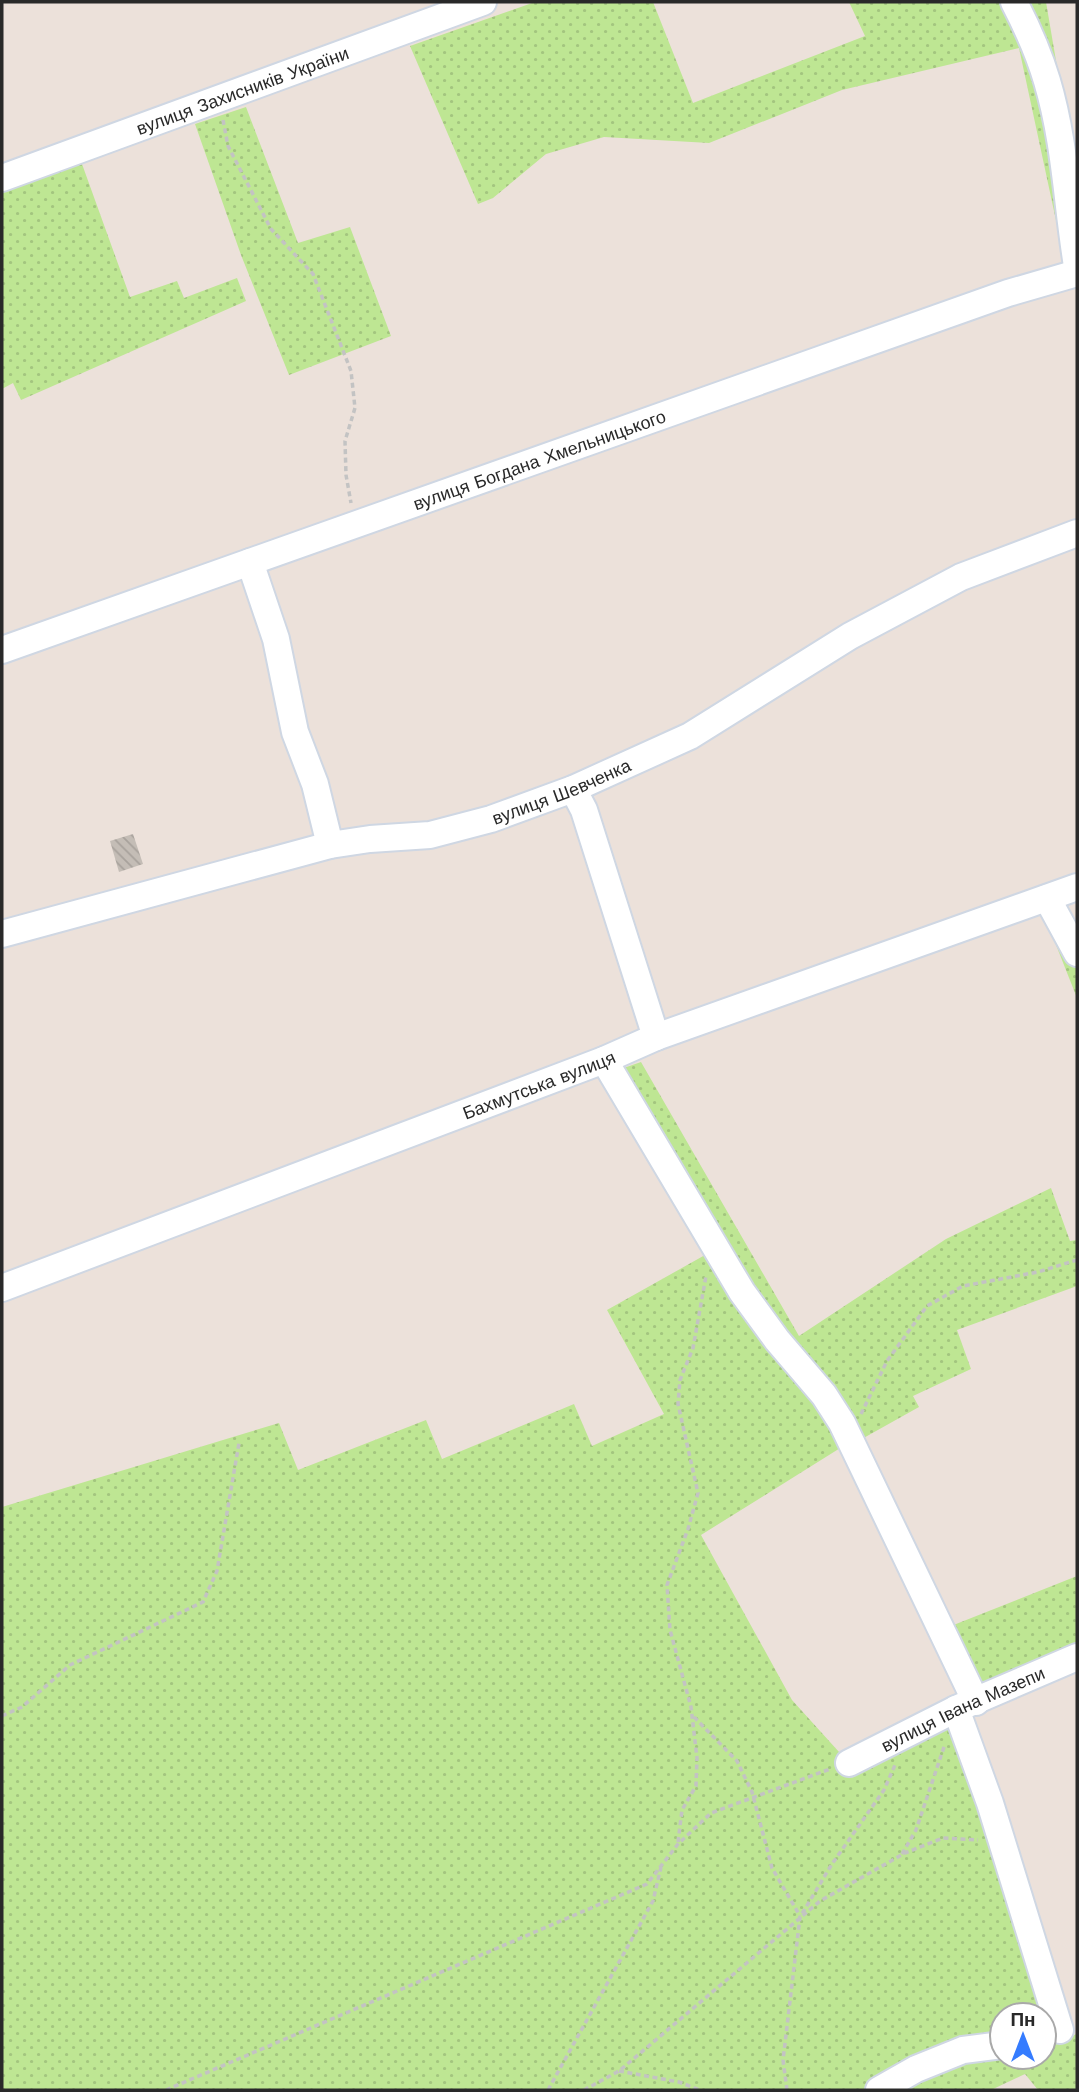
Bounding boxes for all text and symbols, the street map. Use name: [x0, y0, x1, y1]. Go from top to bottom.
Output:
street label: вулиця Захисників України: [133, 42, 352, 138]
street label: вулиця Богдана Хмельницького: [410, 405, 668, 514]
street label: вулиця Шевченка: [489, 753, 635, 828]
street label: Бахмутська вулиця: [459, 1046, 618, 1123]
street label: вулиця Івана Мазепи: [877, 1662, 1048, 1756]
north arrow: [988, 2001, 1058, 2071]
text: Пн: [1010, 2008, 1036, 2031]

